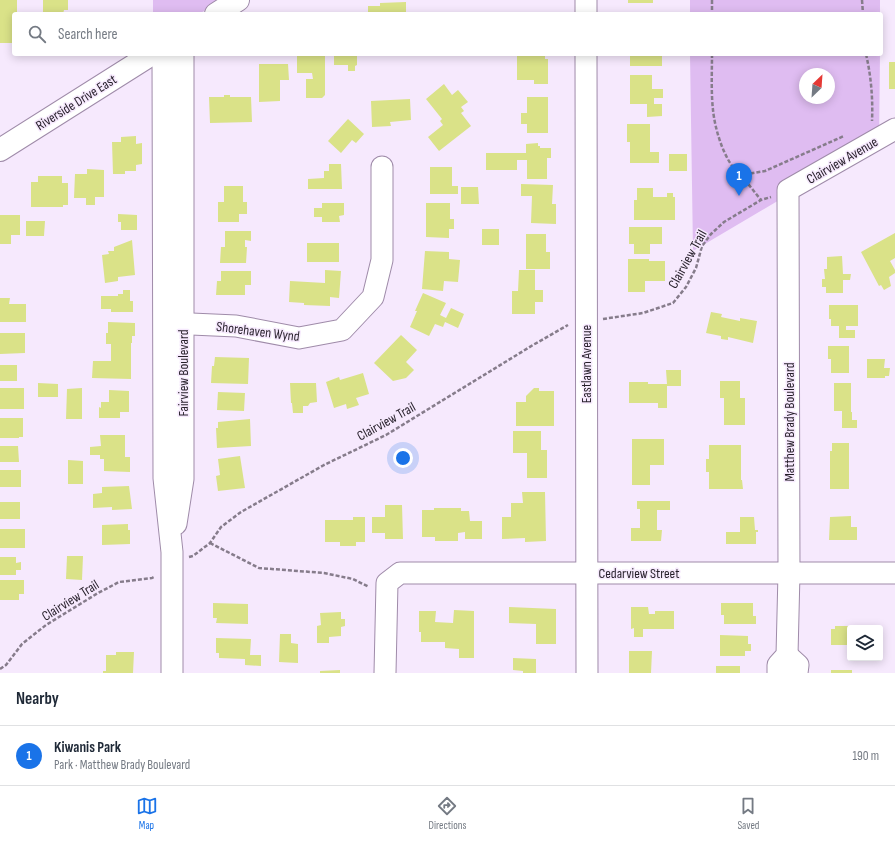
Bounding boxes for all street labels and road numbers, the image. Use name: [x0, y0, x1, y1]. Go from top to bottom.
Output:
street label: Riverside Drive East: [33, 71, 120, 134]
street label: Clairview Avenue: [804, 133, 881, 188]
street label: Clairview Trail: [664, 227, 710, 291]
street label: Shorehaven Wynd: [215, 318, 301, 345]
street label: Eastlawn Avenue: [578, 325, 595, 403]
street label: Fairview Boulevard: [175, 329, 192, 417]
street label: Matthew Brady Boulevard: [781, 362, 798, 482]
street label: Clairview Trail: [354, 398, 418, 444]
street label: Cedarview Street: [599, 565, 679, 582]
street label: Clairview Trail: [39, 576, 102, 625]

